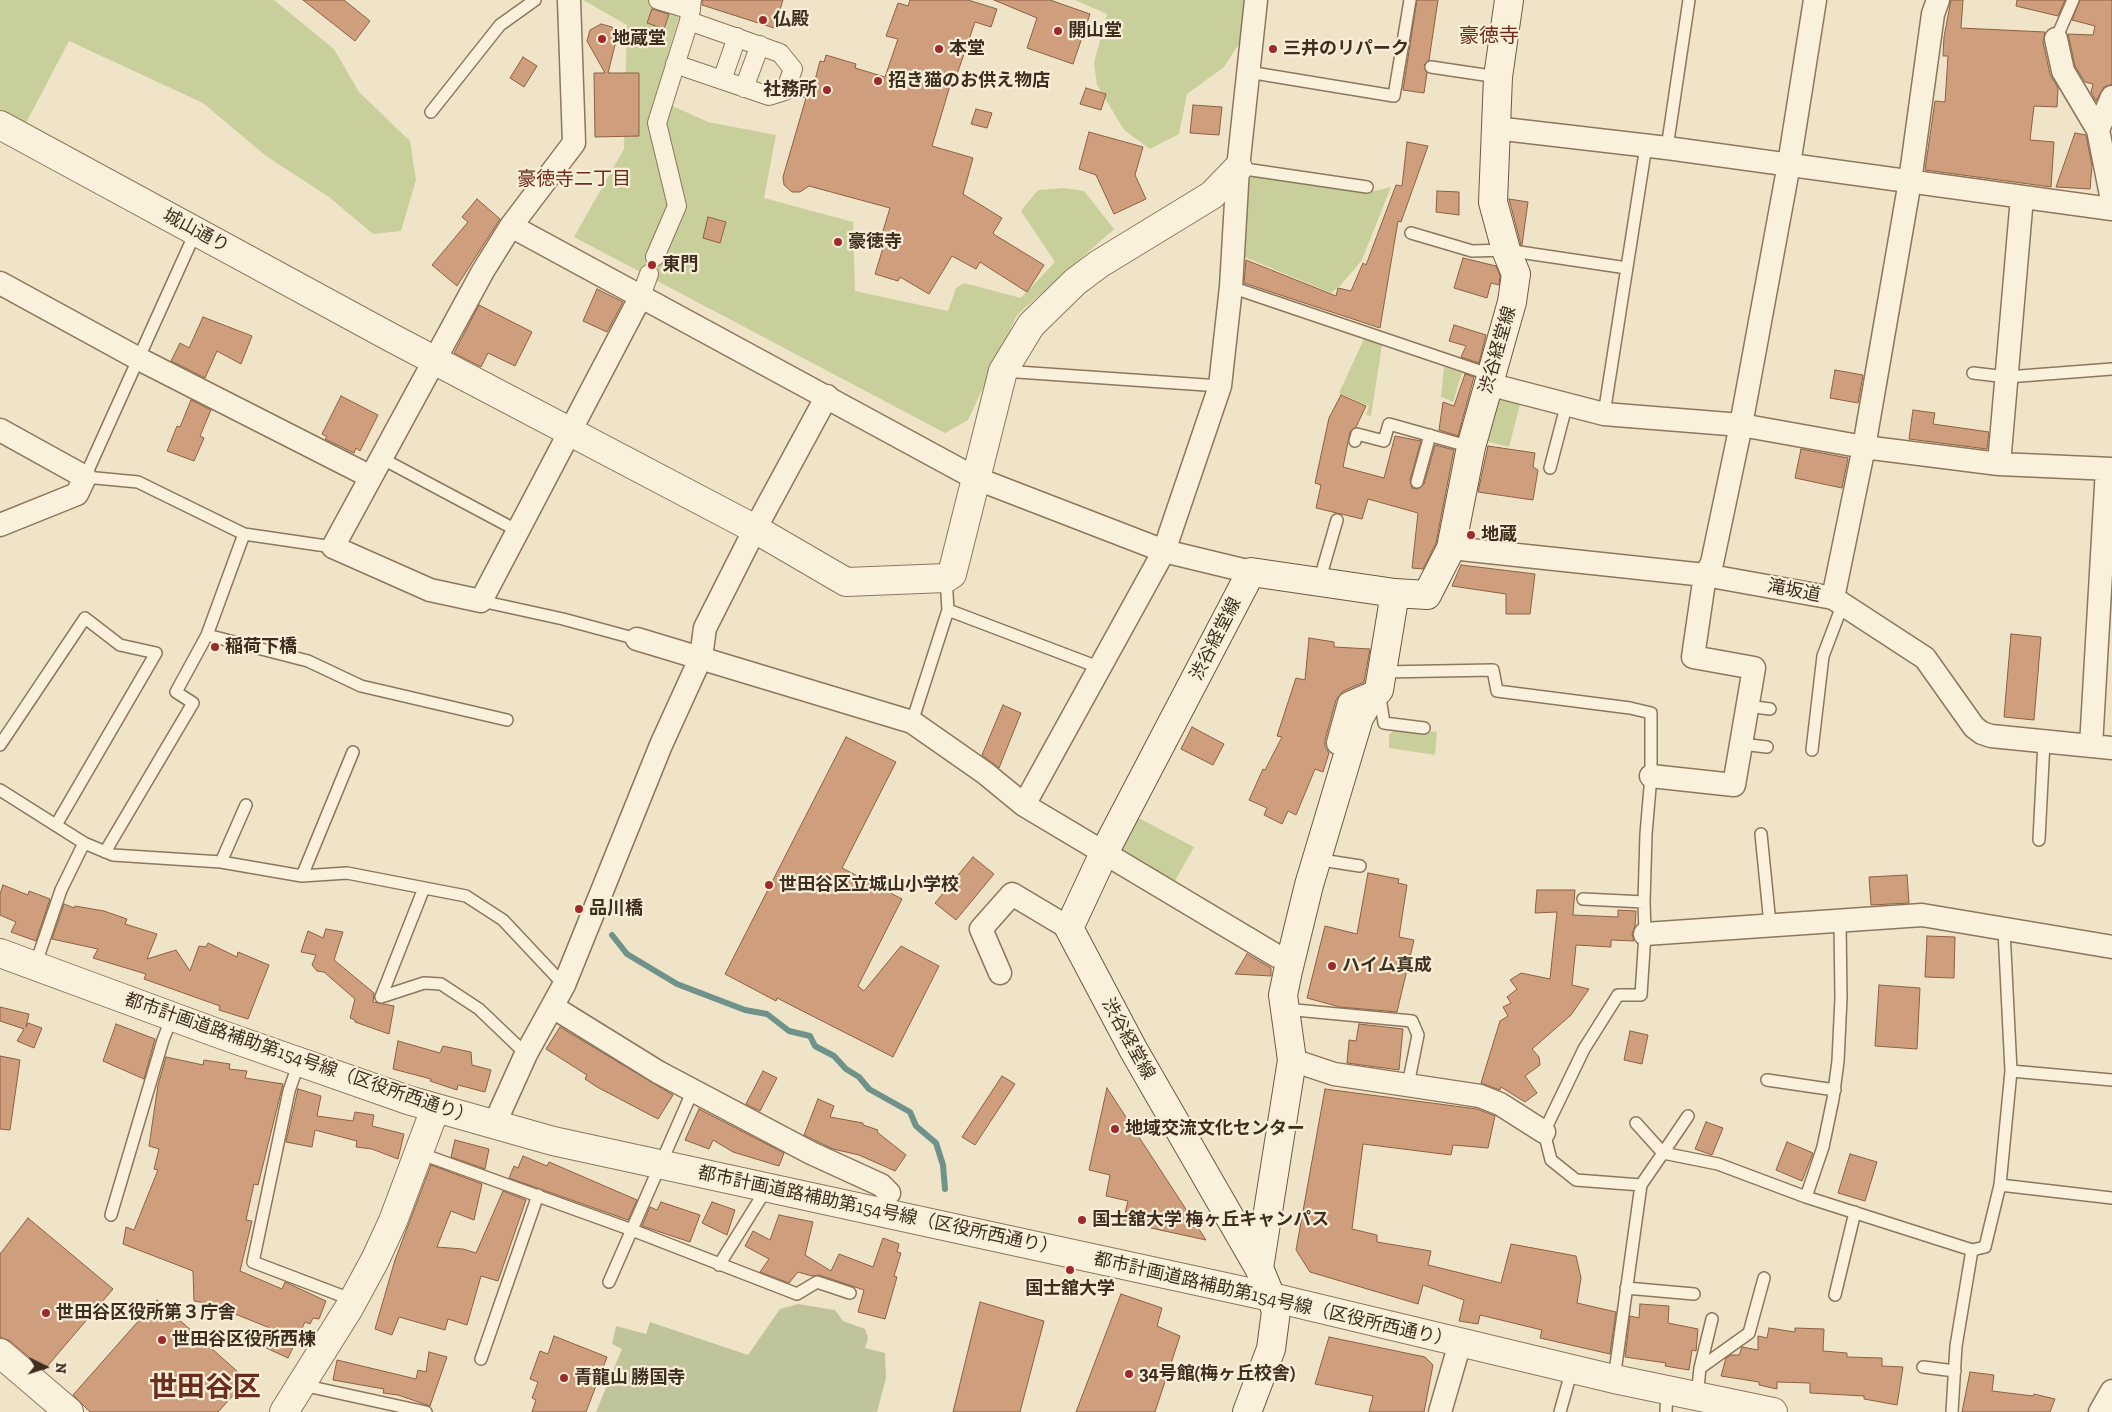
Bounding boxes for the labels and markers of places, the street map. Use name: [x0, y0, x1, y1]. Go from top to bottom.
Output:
place label: 仏殿: [773, 9, 809, 31]
marker: 仏殿: [757, 14, 769, 26]
place label: 開山堂: [1068, 20, 1122, 42]
marker: 開山堂: [1052, 25, 1064, 37]
place label: 地蔵堂: [612, 28, 666, 50]
marker: 地蔵堂: [596, 33, 608, 45]
place label: 本堂: [949, 38, 985, 60]
place label: 三井のリパーク: [1283, 38, 1409, 60]
marker: 本堂: [933, 43, 945, 55]
marker: 三井のリパーク: [1267, 43, 1279, 55]
place label: 招き猫のお供え物店: [888, 70, 1050, 92]
marker: 招き猫のお供え物店: [872, 75, 884, 87]
place label: 社務所: [763, 79, 817, 101]
marker: 社務所: [821, 84, 833, 96]
place label: 豪徳寺: [848, 231, 902, 253]
marker: 豪徳寺: [832, 236, 844, 248]
place label: 東門: [662, 254, 698, 276]
marker: 東門: [646, 259, 658, 271]
place label: 地蔵: [1481, 524, 1517, 546]
marker: 地蔵: [1465, 529, 1477, 541]
place label: 稲荷下橋: [225, 636, 297, 658]
marker: 稲荷下橋: [209, 641, 221, 653]
place label: 世田谷区立城山小学校: [779, 874, 959, 896]
marker: 世田谷区立城山小学校: [763, 879, 775, 891]
place label: 品川橋: [589, 898, 643, 920]
marker: 品川橋: [573, 903, 585, 915]
place label: ハイム真成: [1342, 955, 1432, 977]
marker: ハイム真成: [1326, 960, 1338, 972]
place label: 地域交流文化センター: [1125, 1118, 1305, 1140]
marker: 地域交流文化センター: [1109, 1123, 1121, 1135]
place label: 国士舘大学 梅ヶ丘キャンパス: [1092, 1209, 1329, 1231]
marker: 国士舘大学 梅ヶ丘キャンパス: [1076, 1214, 1088, 1226]
marker: 国士舘大学: [1064, 1264, 1076, 1276]
place label: 国士舘大学: [1025, 1278, 1115, 1300]
place label: 世田谷区役所第３庁舎: [56, 1302, 236, 1324]
marker: 世田谷区役所第３庁舎: [40, 1307, 52, 1319]
place label: 世田谷区役所西棟: [172, 1329, 316, 1351]
marker: 世田谷区役所西棟: [156, 1334, 168, 1346]
place label: 34号館(梅ヶ丘校舎): [1139, 1363, 1295, 1385]
place label: 青龍山 勝国寺: [574, 1367, 685, 1389]
marker: 34号館(梅ヶ丘校舎): [1123, 1368, 1135, 1380]
marker: 青龍山 勝国寺: [558, 1372, 570, 1384]

